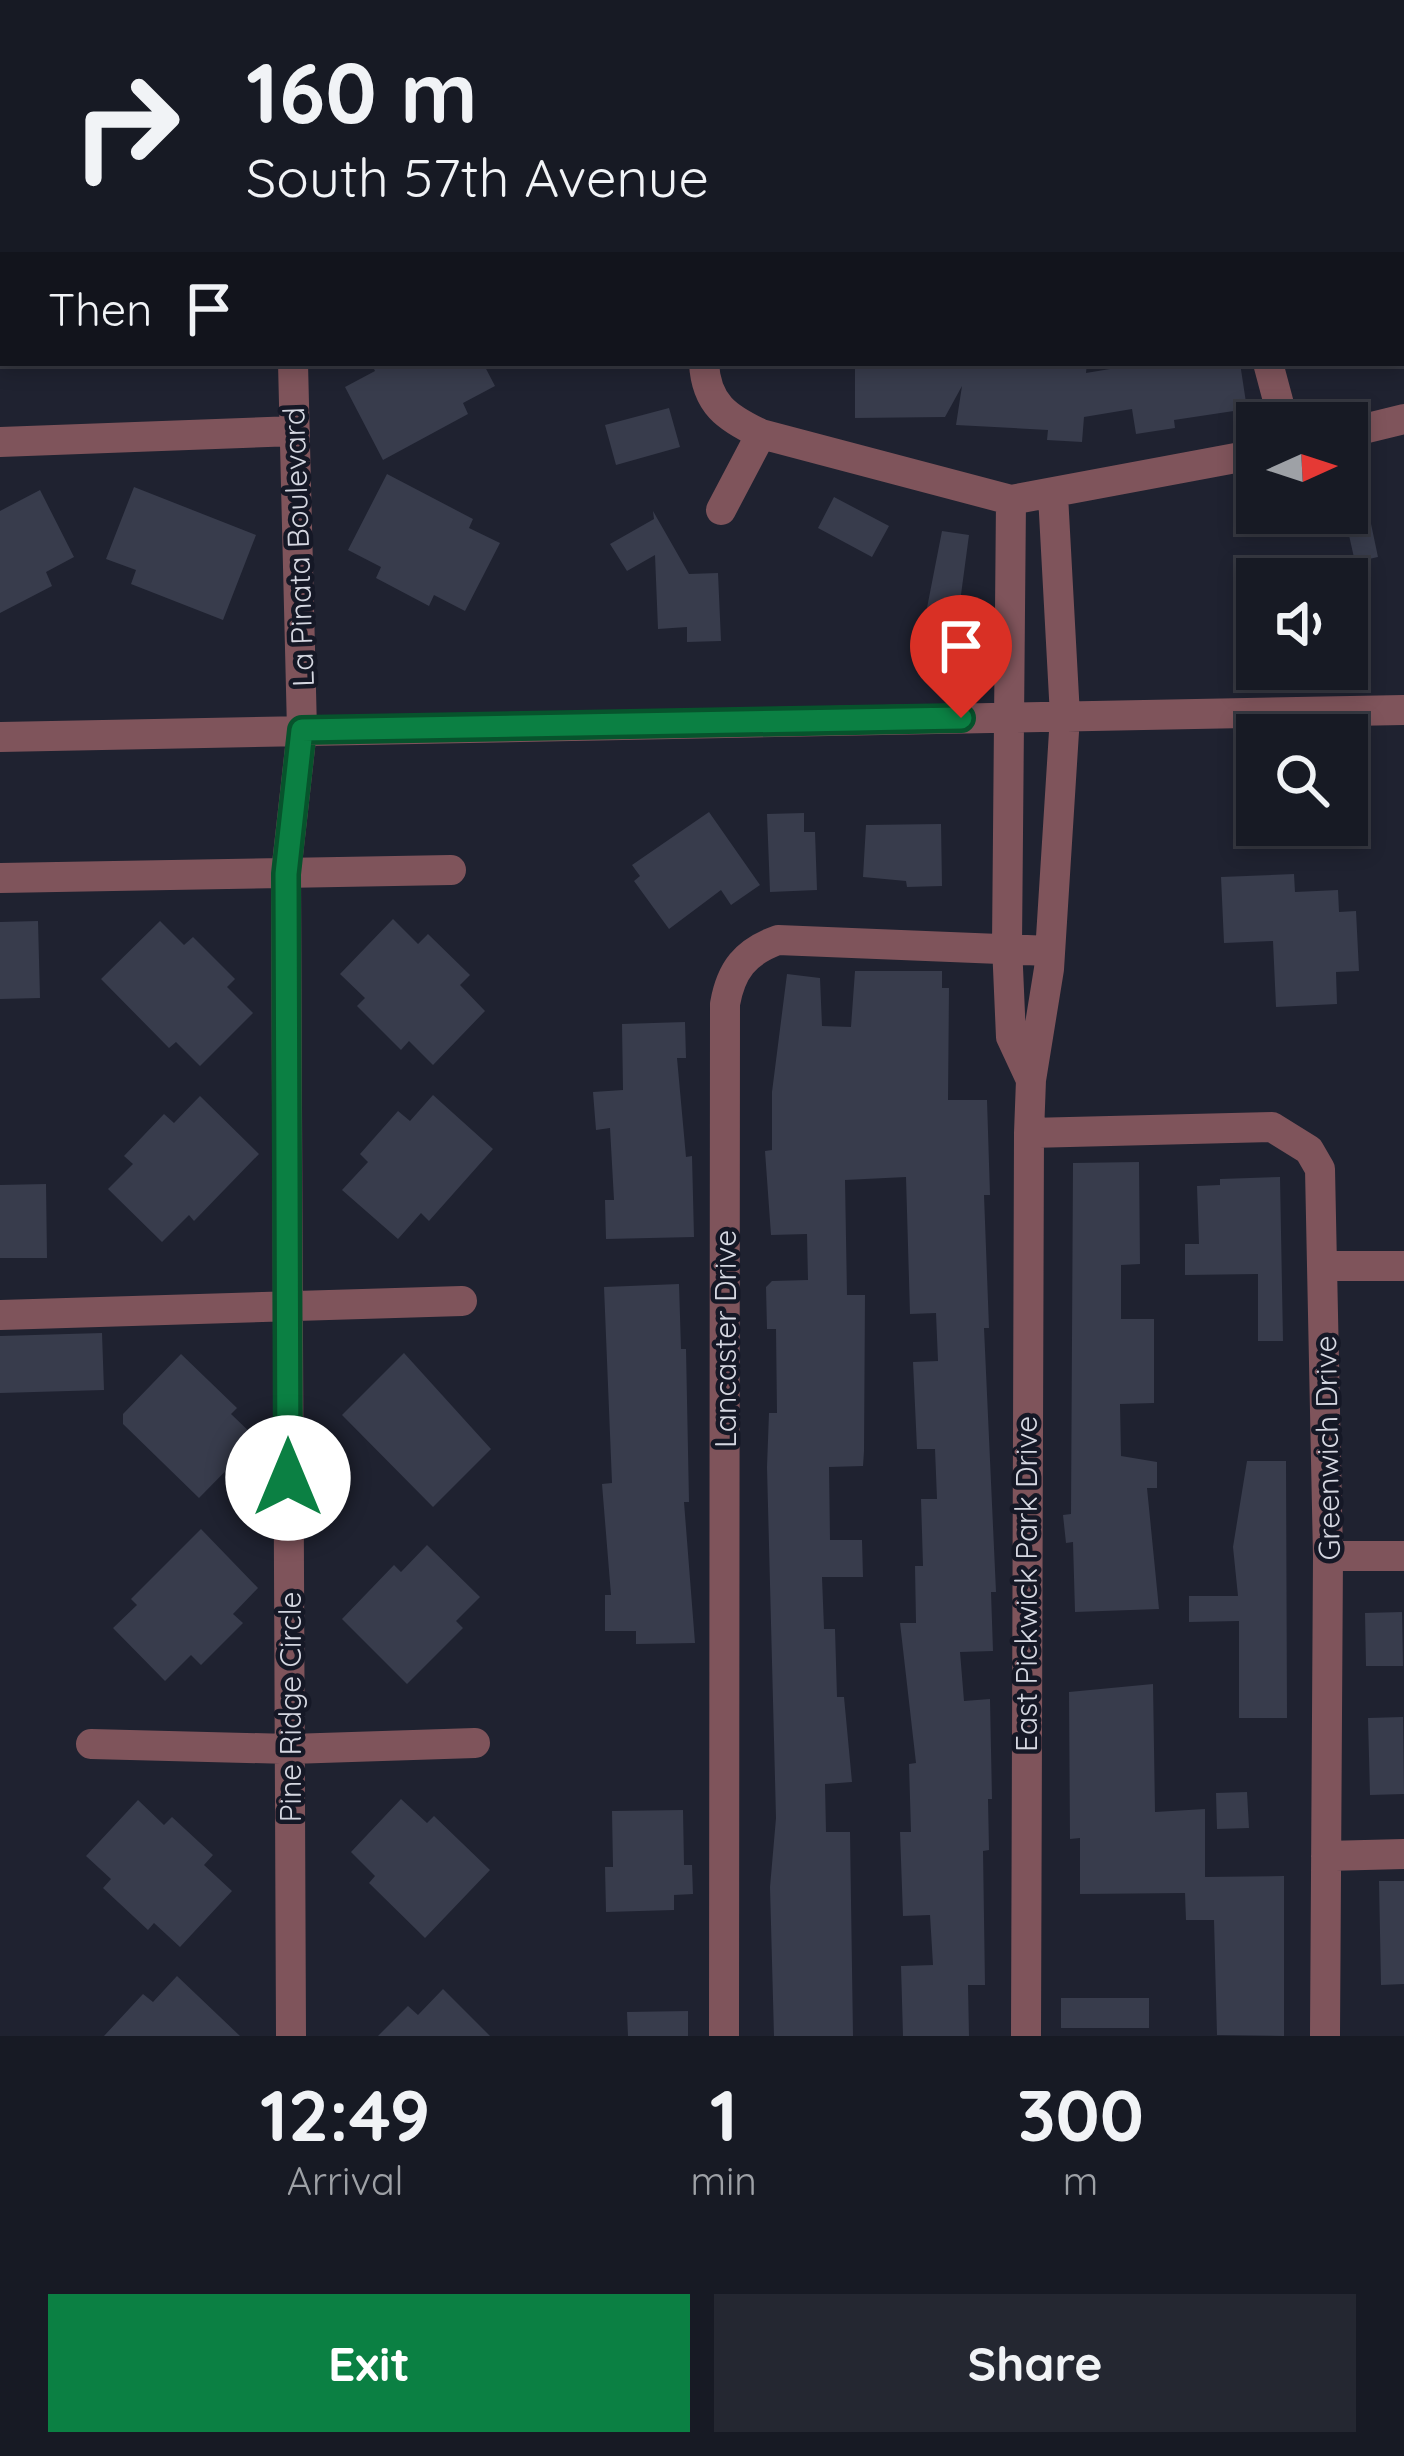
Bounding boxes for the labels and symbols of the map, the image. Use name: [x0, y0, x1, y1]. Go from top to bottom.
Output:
north arrow: [1236, 402, 1368, 534]
street label: La Pinata Boulevard: [274, 407, 322, 687]
pin: [910, 595, 1012, 718]
street label: Lancaster Drive: [706, 1230, 744, 1448]
street label: Greenwich Drive: [1306, 1335, 1348, 1561]
position arrow: [225, 1415, 351, 1541]
street label: East Pickwick Park Drive: [1007, 1416, 1045, 1752]
street label: Pine Ridge Circle: [271, 1592, 309, 1822]

